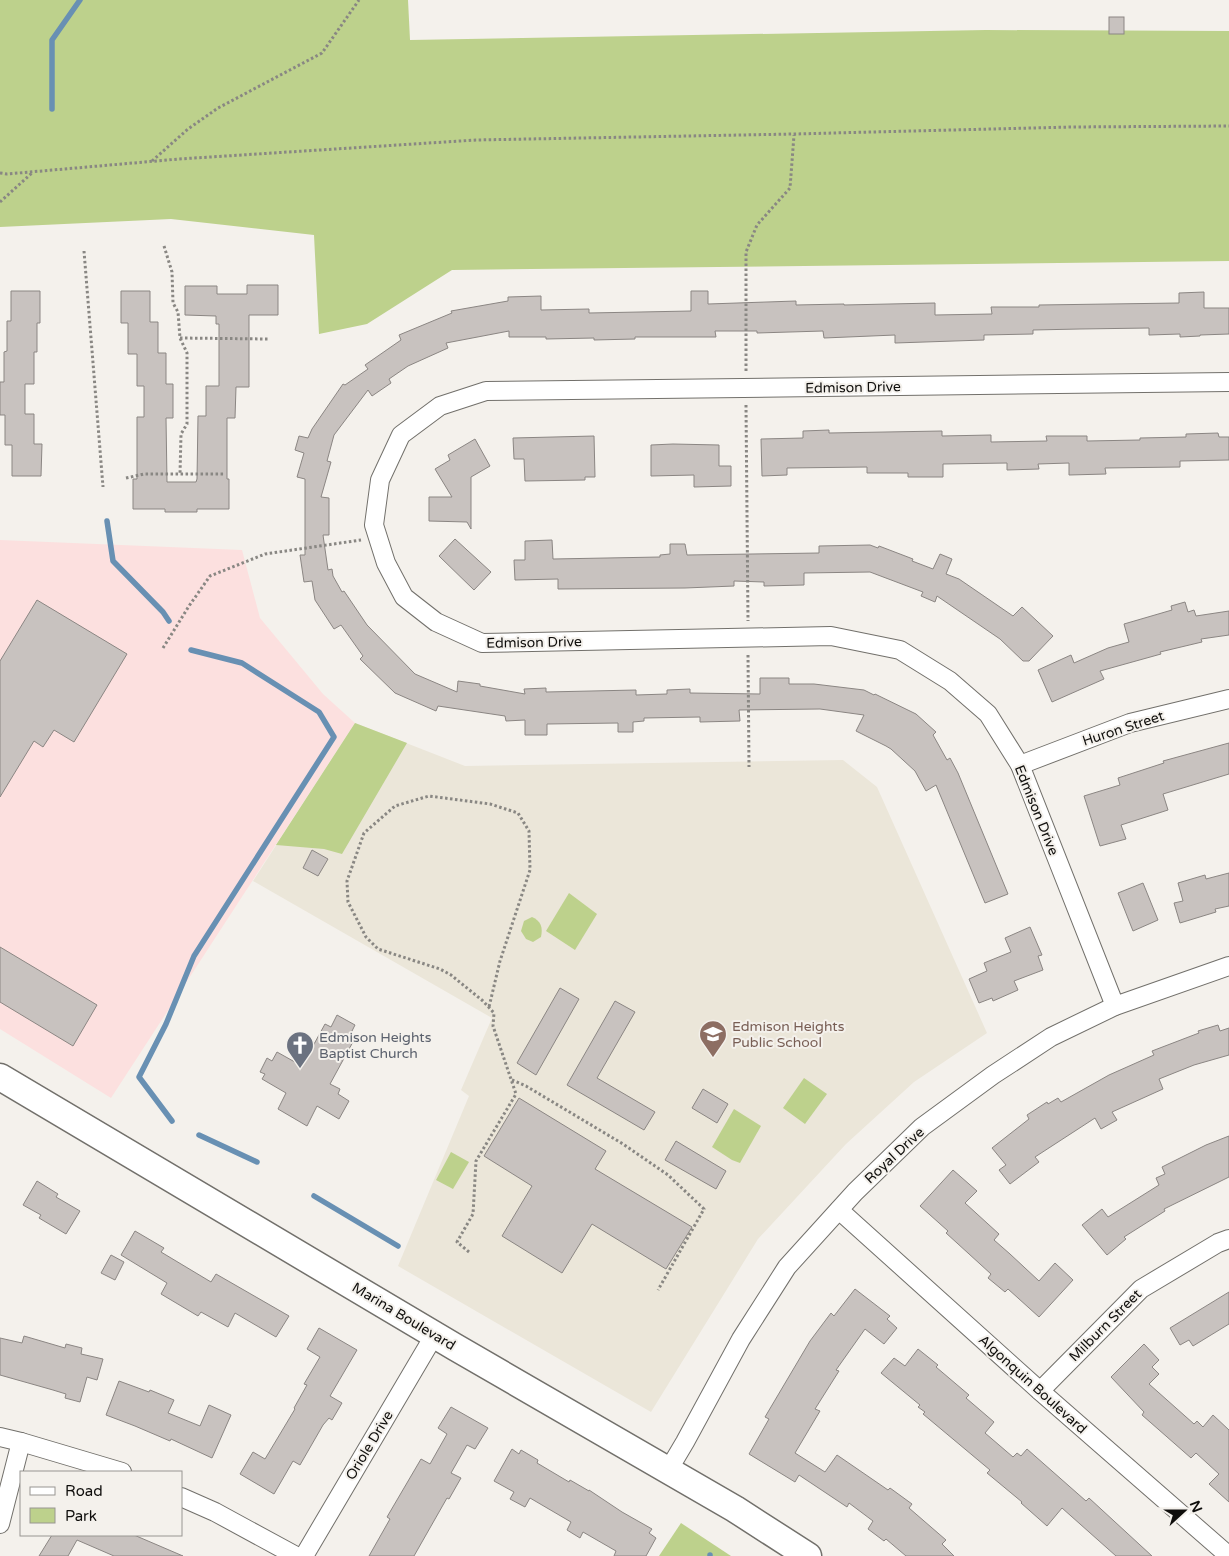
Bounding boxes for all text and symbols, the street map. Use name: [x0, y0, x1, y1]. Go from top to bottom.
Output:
street label: Edmison Drive: [805, 378, 901, 397]
street label: Edmison Drive: [486, 633, 582, 652]
street label: Huron Street: [1080, 707, 1167, 750]
street label: Edmison Drive: [1011, 763, 1062, 858]
place label: Edmison Heights Public School: [732, 1018, 845, 1051]
school or university icon: Edmison Heights Public School: [698, 1019, 728, 1058]
place label: Edmison Heights Baptist Church: [319, 1029, 432, 1062]
church icon: Edmison Heights Baptist Church: [285, 1030, 315, 1069]
street label: Royal Drive: [861, 1123, 928, 1187]
street label: Marina Boulevard: [349, 1279, 458, 1354]
street label: Milburn Street: [1066, 1285, 1145, 1365]
street label: Algonquin Boulevard: [975, 1331, 1090, 1438]
street label: Oriole Drive: [342, 1407, 397, 1483]
legend: [20, 1471, 182, 1536]
text: Road: [65, 1482, 103, 1500]
north arrow: [1159, 1486, 1209, 1536]
text: N: [1186, 1498, 1206, 1515]
text: Park: [65, 1507, 97, 1525]

